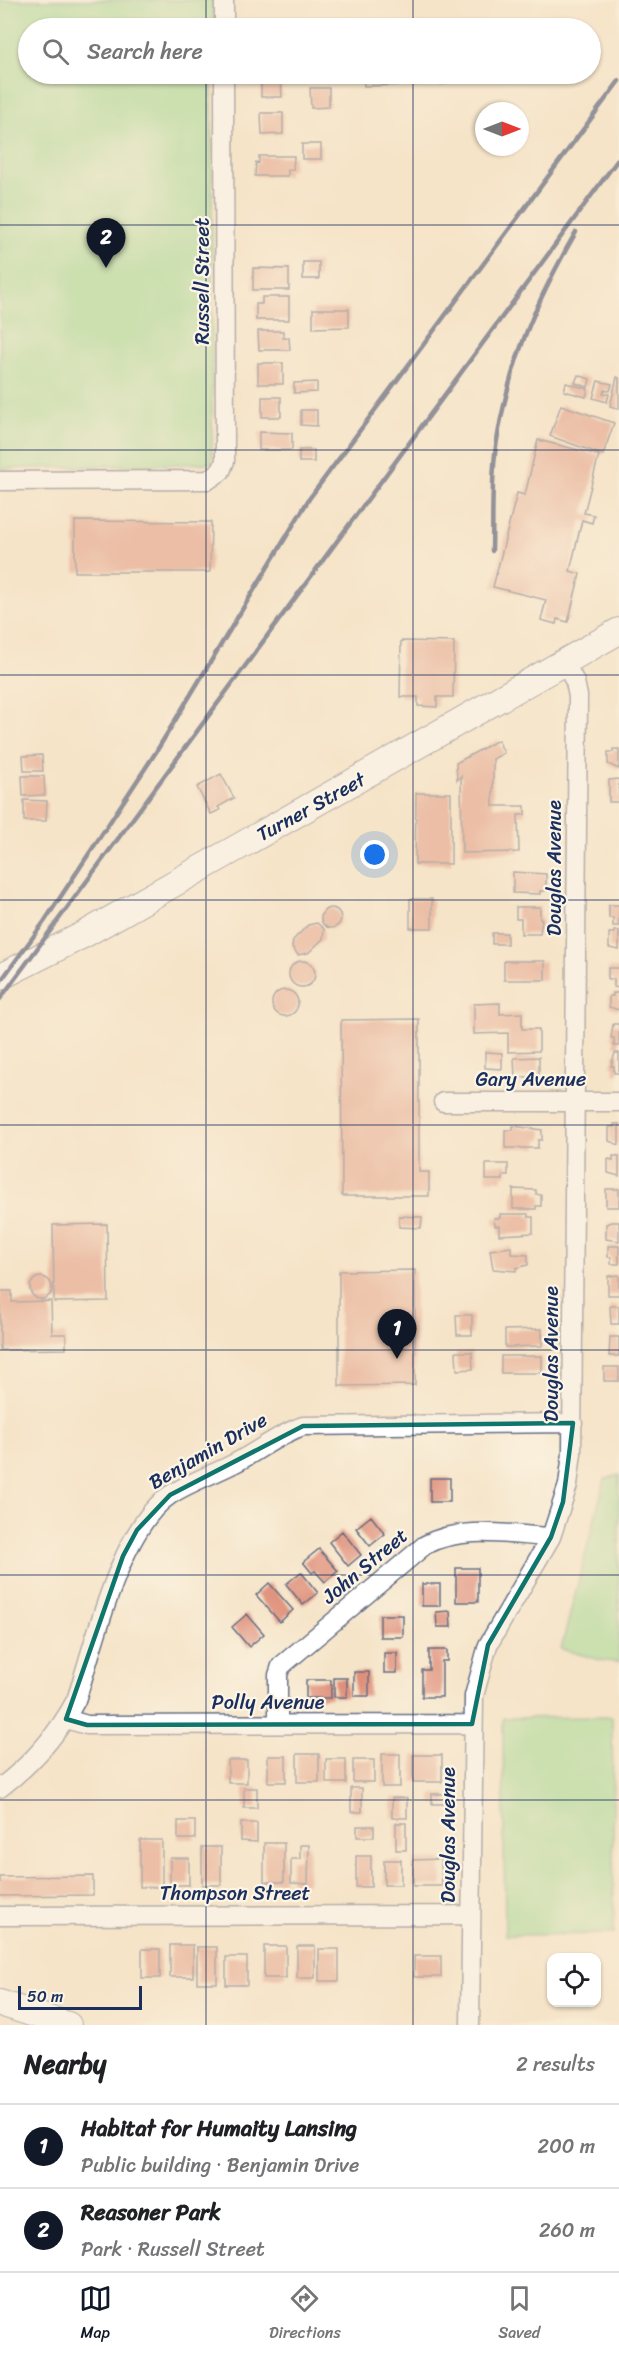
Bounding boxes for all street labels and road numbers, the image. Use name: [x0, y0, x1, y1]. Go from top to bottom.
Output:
street label: Russell Street: [185, 217, 220, 344]
street label: Turner Street: [250, 762, 373, 851]
street label: Douglas Avenue: [537, 800, 572, 936]
street label: Gary Avenue: [476, 1062, 586, 1097]
street label: Douglas Avenue: [534, 1286, 569, 1422]
street label: Benjamin Drive: [142, 1403, 274, 1499]
street label: John Street: [313, 1519, 416, 1614]
street label: Polly Avenue: [212, 1685, 325, 1720]
street label: Douglas Avenue: [431, 1767, 466, 1903]
street label: Thompson Street: [160, 1876, 311, 1911]

